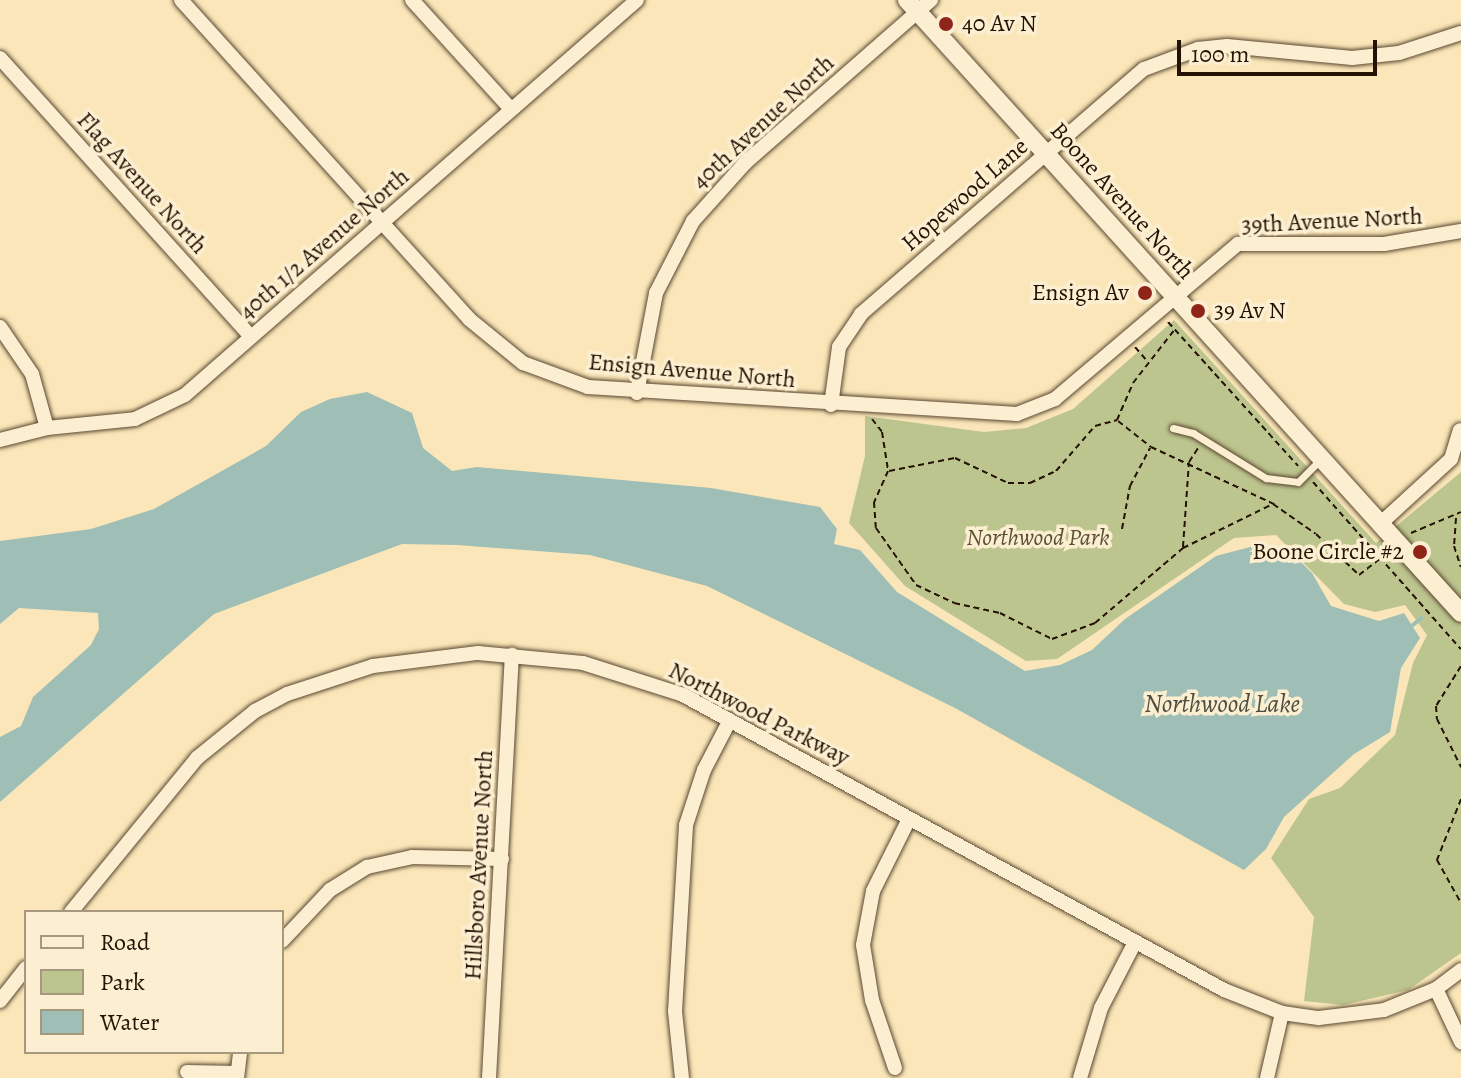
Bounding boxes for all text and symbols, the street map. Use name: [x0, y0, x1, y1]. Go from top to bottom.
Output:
place label: 40 Av N: [962, 10, 1037, 38]
marker: 40 Av N: [937, 15, 955, 33]
scale bar: [1181, 24, 1381, 74]
text: 100 m: [1191, 38, 1250, 70]
street label: 40th Avenue North: [686, 49, 840, 195]
street label: Flag Avenue North: [71, 106, 213, 260]
street label: Boone Avenue North: [1044, 116, 1200, 286]
street label: Hopewood Lane: [896, 132, 1034, 258]
street label: 40th 1/2 Avenue North: [233, 162, 415, 326]
street label: 39th Avenue North: [1241, 202, 1423, 240]
place label: Ensign Av: [1032, 279, 1129, 307]
marker: Ensign Av: [1136, 284, 1154, 302]
place label: 39 Av N: [1214, 297, 1286, 325]
marker: 39 Av N: [1189, 302, 1207, 320]
street label: Ensign Avenue North: [587, 348, 797, 394]
park label: Northwood Park: [966, 524, 1110, 552]
place label: Boone Circle #2: [1252, 538, 1404, 566]
marker: Boone Circle #2: [1411, 543, 1429, 561]
street label: Northwood Parkway: [664, 656, 854, 772]
water label: Northwood Lake: [1144, 688, 1300, 720]
street label: Hillsboro Avenue North: [459, 749, 499, 981]
legend: [24, 910, 284, 1054]
text: Road: [100, 926, 150, 958]
text: Park: [100, 966, 145, 998]
text: Water: [100, 1006, 160, 1038]

